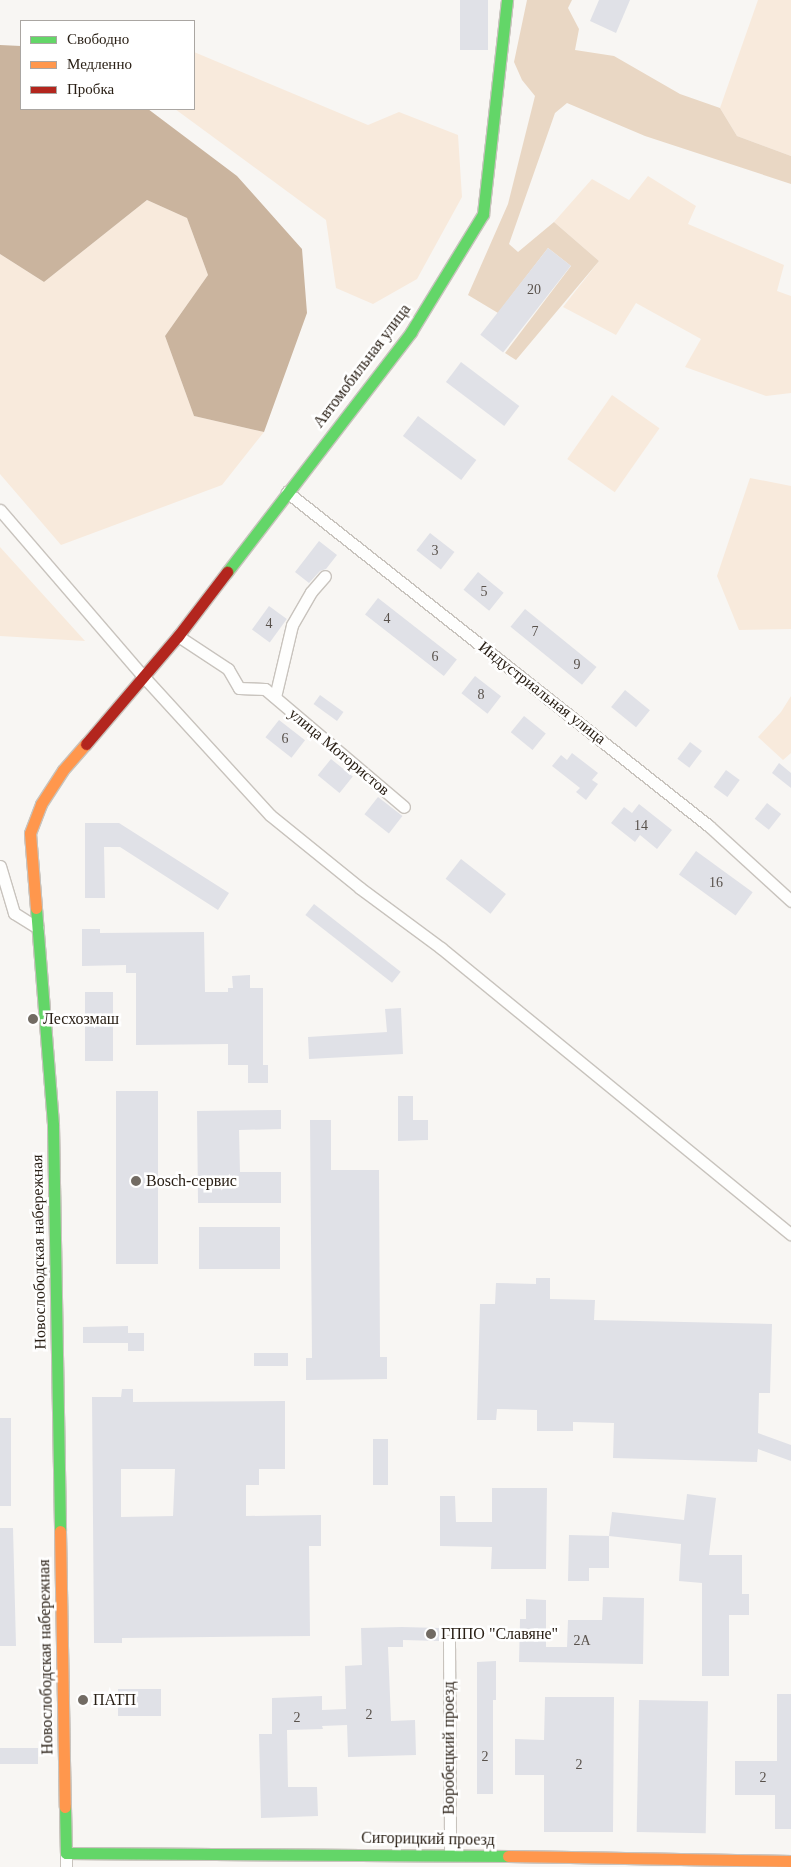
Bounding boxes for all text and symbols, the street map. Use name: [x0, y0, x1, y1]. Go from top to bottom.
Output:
legend: [20, 20, 195, 110]
text: Свободно: [67, 31, 129, 47]
text: Медленно: [67, 56, 132, 72]
text: Пробка: [67, 81, 114, 97]
house number: 20: [527, 282, 541, 298]
street label: Автомобильная улица: [309, 300, 415, 432]
house number: 3: [432, 543, 438, 559]
house number: 5: [480, 584, 488, 600]
house number: 4: [384, 611, 391, 627]
house number: 4: [266, 616, 272, 632]
house number: 7: [532, 624, 538, 640]
street label: Индустриальная улица: [475, 637, 609, 749]
house number: 6: [432, 649, 438, 665]
house number: 9: [574, 657, 580, 673]
house number: 8: [478, 687, 484, 703]
street label: улица Мотористов: [285, 704, 393, 800]
house number: 6: [282, 731, 288, 747]
house number: 14: [634, 818, 648, 834]
house number: 16: [709, 875, 723, 891]
place label: Лесхозмаш: [43, 1009, 119, 1029]
marker: Лесхозмаш: [27, 1013, 39, 1025]
street label: Новослободская набережная: [28, 1154, 50, 1350]
place label: Bosch-сервис: [146, 1171, 237, 1191]
marker: Bosch-сервис: [130, 1175, 142, 1187]
street label: Новослободская набережная: [35, 1559, 57, 1755]
place label: ГППО "Славяне": [441, 1624, 558, 1644]
marker: ГППО "Славяне": [425, 1628, 437, 1640]
house number: 2А: [573, 1633, 591, 1649]
street label: Воробецкий проезд: [439, 1681, 459, 1815]
place label: ПАТП: [93, 1690, 136, 1710]
marker: ПАТП: [77, 1694, 89, 1706]
house number: 2: [366, 1707, 372, 1723]
house number: 2: [294, 1710, 300, 1726]
house number: 2: [482, 1749, 488, 1765]
house number: 2: [576, 1757, 582, 1773]
house number: 2: [760, 1770, 766, 1786]
street label: Сигорицкий проезд: [361, 1828, 495, 1850]

